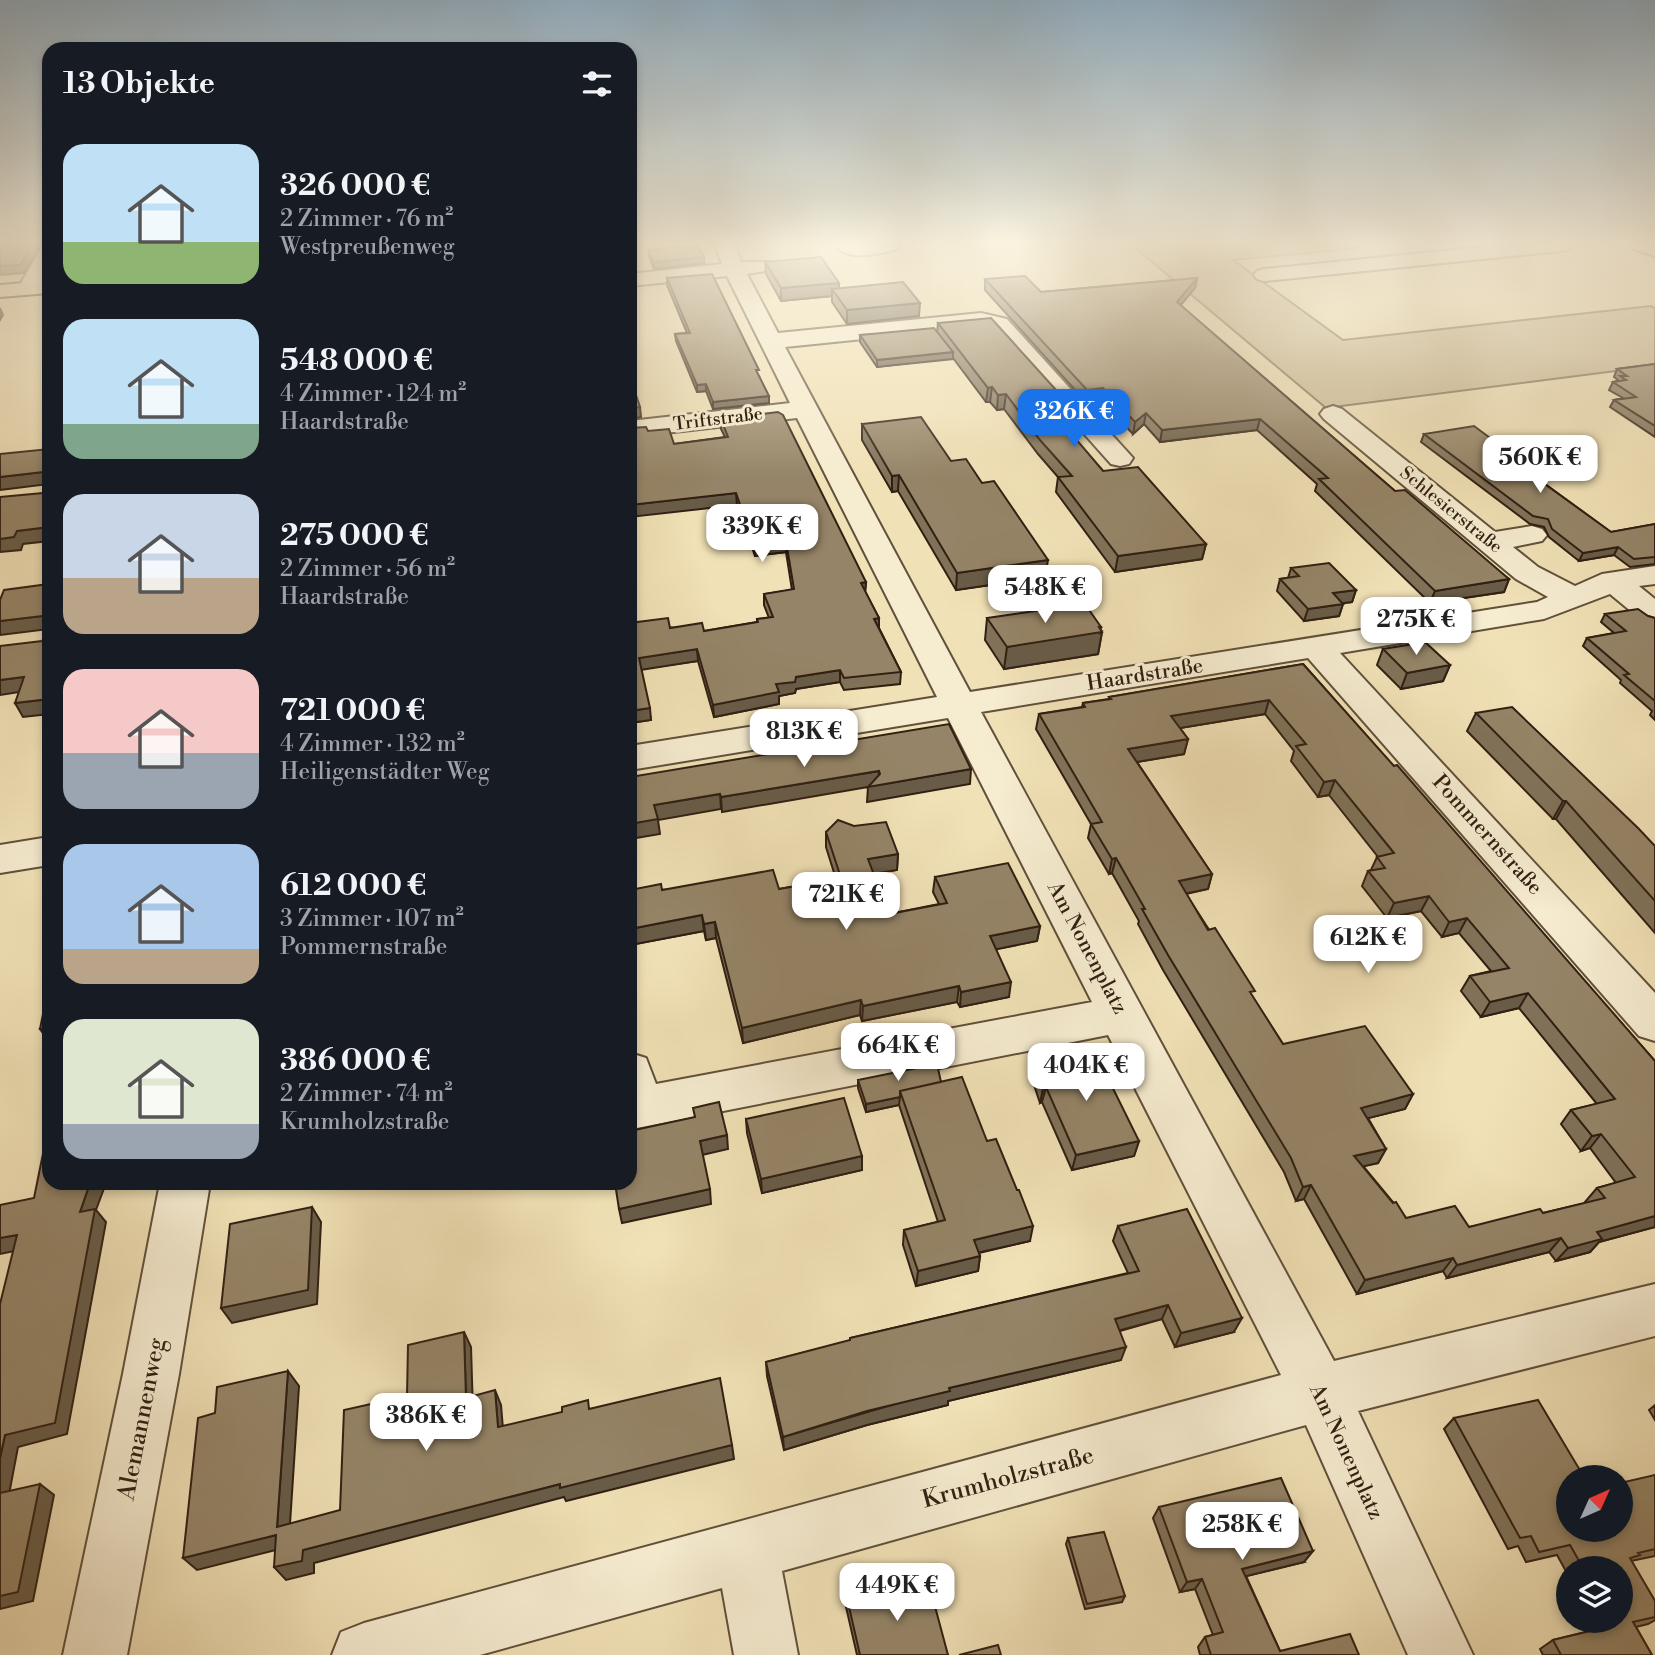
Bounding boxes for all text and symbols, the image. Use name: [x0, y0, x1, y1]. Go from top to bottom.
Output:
text: 13 Objekte: [63, 65, 215, 103]
icon: filters: [578, 65, 616, 103]
text: 326 000 €: [280, 167, 430, 205]
icon: home: [119, 172, 203, 256]
text: 2 Zimmer · 76 m²: [280, 205, 453, 233]
text: Westpreußenweg: [280, 233, 455, 261]
text: 548 000 €: [280, 342, 433, 380]
icon: home: [119, 347, 203, 431]
text: 4 Zimmer · 124 m²: [280, 380, 466, 408]
pin: 326K €: [1017, 390, 1131, 449]
text: 326K €: [1034, 398, 1114, 426]
street label: Triftstraße: [672, 402, 764, 436]
text: Haardstraße: [280, 408, 409, 436]
pin: 560K €: [1483, 435, 1597, 495]
text: 560K €: [1499, 444, 1581, 472]
street label: Schlesierstraße: [1395, 462, 1507, 558]
pin: 339K €: [705, 504, 819, 564]
text: 339K €: [722, 513, 802, 541]
text: 275 000 €: [280, 517, 429, 555]
icon: home: [119, 522, 203, 606]
text: 2 Zimmer · 56 m²: [280, 555, 455, 583]
pin: 548K €: [988, 566, 1102, 625]
text: 548K €: [1004, 574, 1086, 602]
text: Haardstraße: [280, 583, 409, 611]
pin: 275K €: [1359, 598, 1473, 657]
text: 275K €: [1377, 606, 1455, 634]
street label: Haardstraße: [1085, 653, 1205, 697]
text: 721 000 €: [280, 692, 425, 730]
icon: home: [119, 697, 203, 781]
pin: 813K €: [747, 710, 861, 769]
text: 813K €: [766, 718, 842, 746]
text: 4 Zimmer · 132 m²: [280, 730, 465, 758]
text: Heiligenstädter Weg: [280, 758, 490, 786]
street label: Pommernstraße: [1426, 770, 1548, 900]
text: 612 000 €: [280, 867, 426, 905]
icon: home: [119, 872, 203, 956]
pin: 721K €: [789, 872, 903, 932]
street label: Am Nonenplatz: [1041, 876, 1133, 1019]
text: 721K €: [808, 881, 884, 909]
text: 3 Zimmer · 107 m²: [280, 905, 464, 933]
pin: 612K €: [1311, 916, 1425, 975]
text: 612K €: [1329, 924, 1407, 952]
text: Pommernstraße: [280, 933, 447, 961]
pin: 664K €: [841, 1024, 955, 1083]
text: 664K €: [857, 1032, 939, 1060]
text: 386 000 €: [280, 1042, 431, 1080]
pin: 404K €: [1029, 1044, 1143, 1103]
icon: home: [119, 1047, 203, 1131]
text: 404K €: [1044, 1052, 1128, 1080]
text: 2 Zimmer · 74 m²: [280, 1080, 452, 1108]
text: Krumholzstraße: [280, 1108, 450, 1136]
street label: Alemannenweg: [111, 1335, 173, 1504]
street label: Am Nonenplatz: [1303, 1379, 1389, 1524]
pin: 386K €: [369, 1394, 483, 1453]
text: 386K €: [386, 1402, 466, 1430]
street label: Krumholzstraße: [919, 1441, 1097, 1515]
north arrow: [1556, 1465, 1633, 1542]
map controls: [1556, 1465, 1633, 1633]
pin: 258K €: [1185, 1502, 1299, 1562]
text: 258K €: [1202, 1511, 1282, 1539]
button: layers: [1556, 1556, 1633, 1633]
pin: 449K €: [840, 1564, 954, 1623]
text: 449K €: [856, 1572, 938, 1600]

